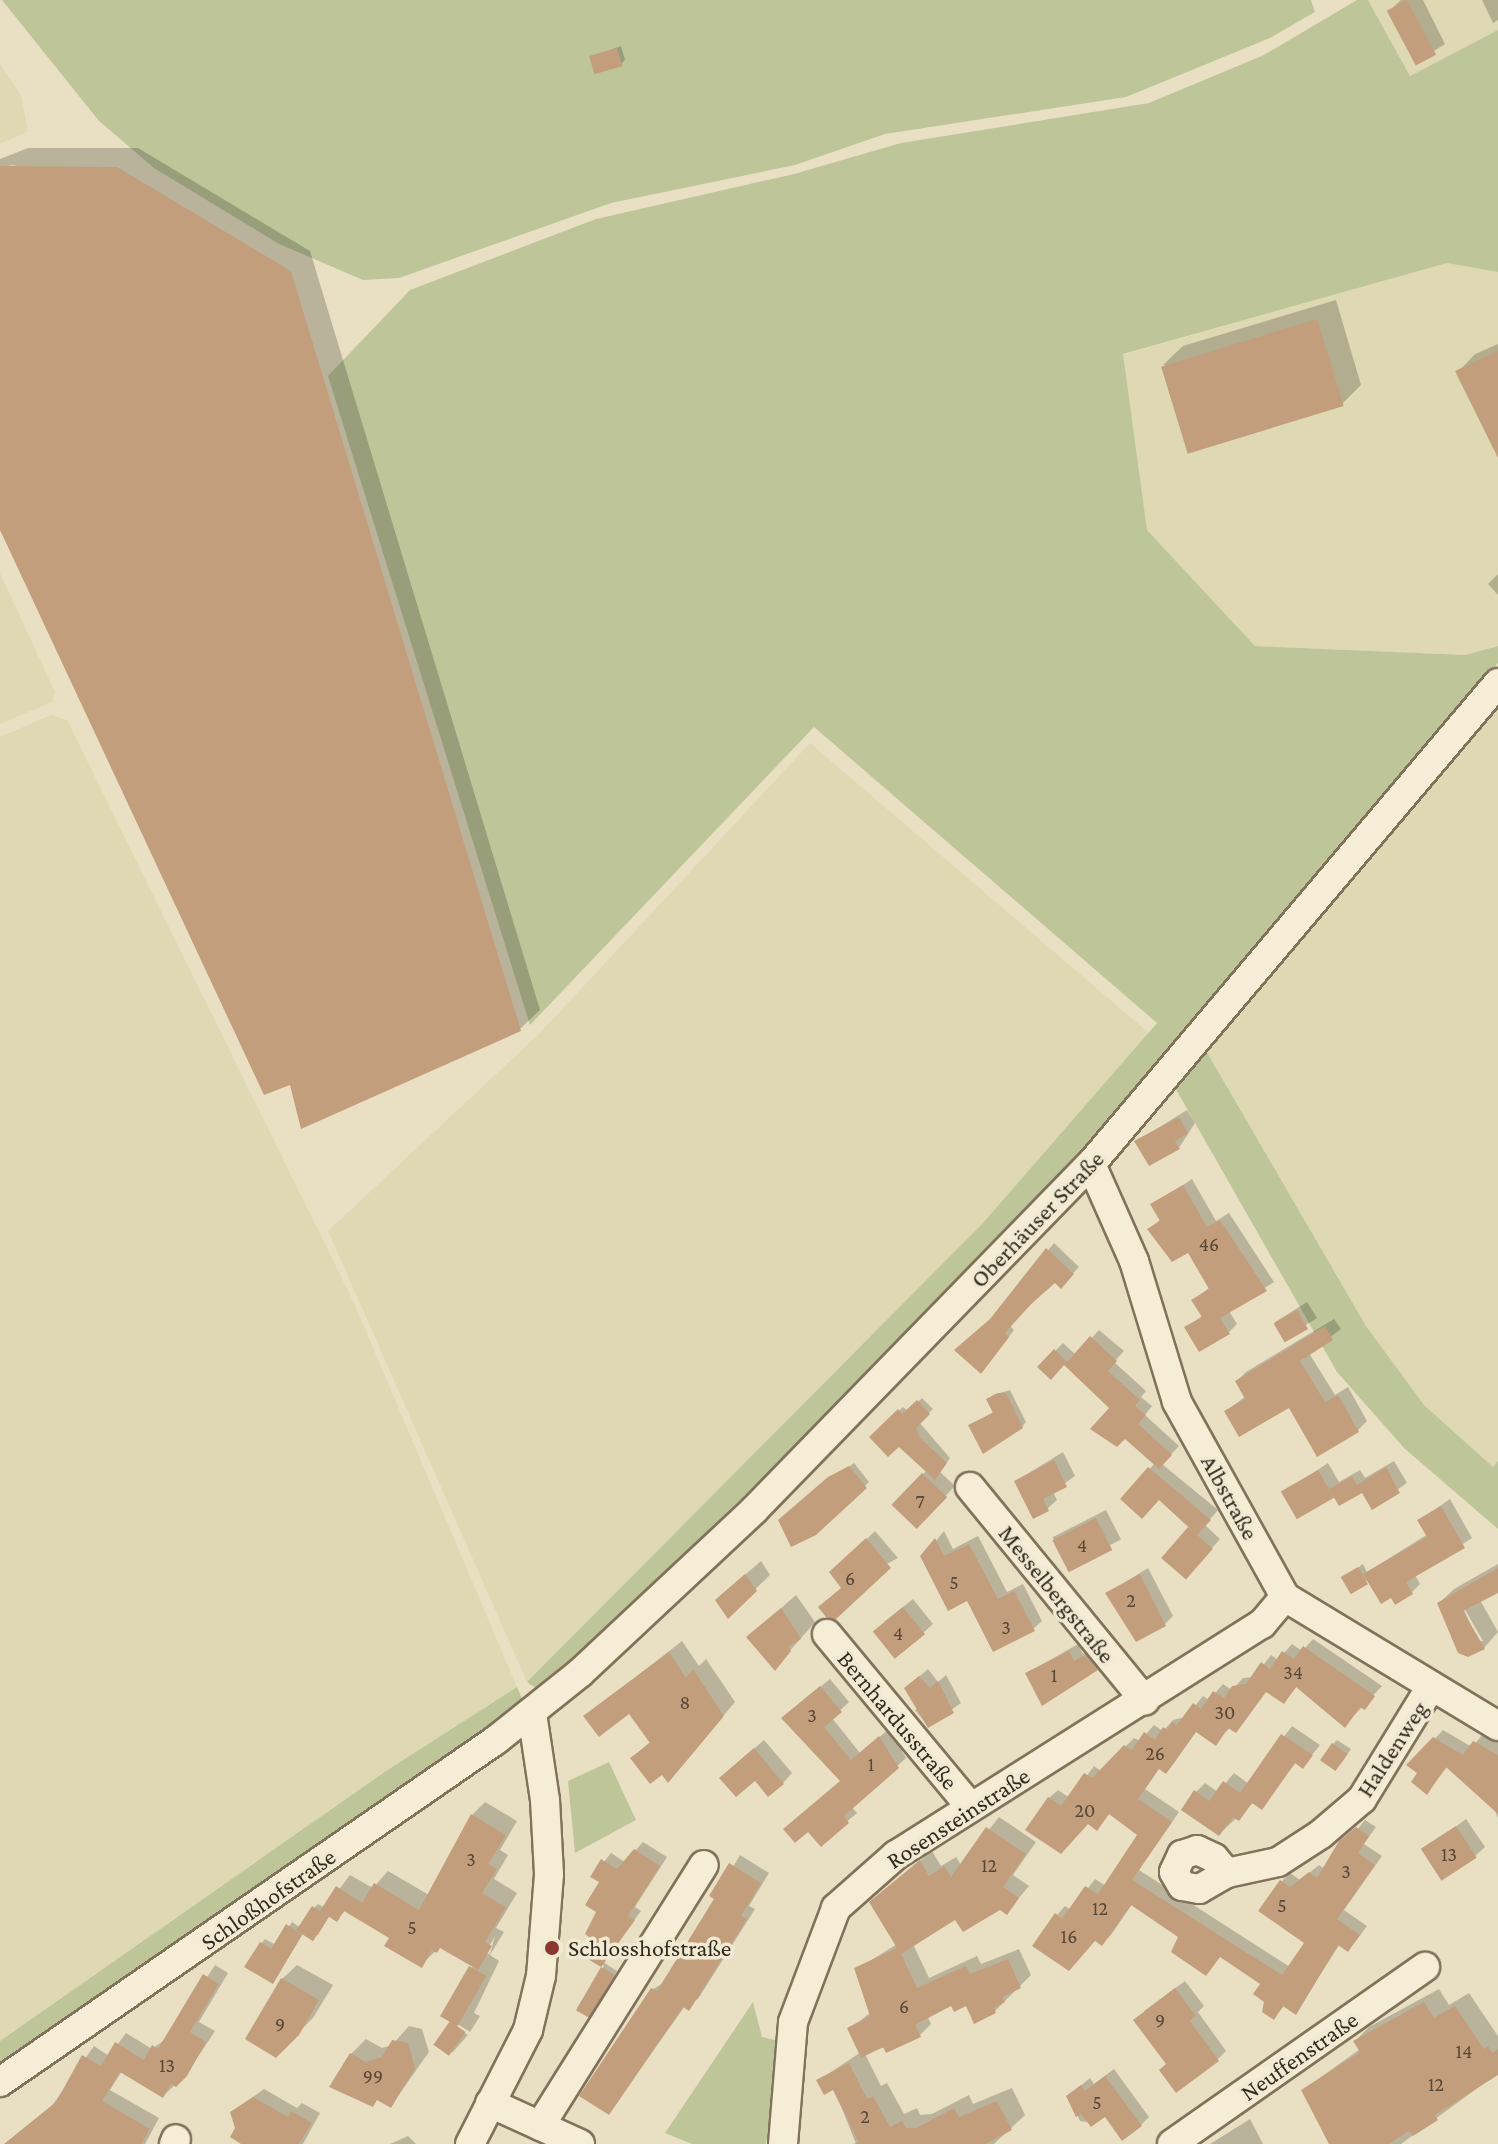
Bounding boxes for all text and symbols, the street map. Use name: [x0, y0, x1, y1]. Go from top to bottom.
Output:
street label: Oberhäuser Straße: [964, 1145, 1110, 1293]
house number: 46: [1199, 1232, 1219, 1256]
street label: Albstraße: [1195, 1449, 1265, 1545]
house number: 7: [915, 1489, 925, 1513]
street label: Messelbergstraße: [993, 1519, 1121, 1669]
house number: 4: [1077, 1533, 1087, 1557]
house number: 6: [845, 1566, 855, 1590]
house number: 5: [949, 1570, 959, 1594]
house number: 2: [1126, 1588, 1136, 1612]
house number: 3: [1001, 1615, 1011, 1639]
house number: 4: [893, 1621, 903, 1645]
street label: Bernhardusstraße: [832, 1645, 964, 1795]
house number: 34: [1283, 1660, 1303, 1684]
house number: 1: [1051, 1663, 1057, 1687]
house number: 8: [680, 1690, 690, 1714]
street label: Haldenweg: [1350, 1696, 1434, 1802]
house number: 30: [1215, 1700, 1235, 1724]
house number: 3: [807, 1703, 817, 1727]
house number: 26: [1145, 1741, 1165, 1765]
house number: 1: [868, 1752, 874, 1776]
street label: Rosensteinstraße: [881, 1761, 1035, 1875]
house number: 20: [1075, 1798, 1095, 1822]
street label: Schloßhofstraße: [195, 1842, 341, 1956]
house number: 13: [1441, 1842, 1457, 1866]
house number: 3: [466, 1847, 476, 1871]
house number: 12: [981, 1853, 997, 1877]
house number: 3: [1341, 1859, 1351, 1883]
house number: 5: [1277, 1893, 1287, 1917]
house number: 12: [1092, 1896, 1108, 1920]
house number: 5: [407, 1915, 417, 1939]
house number: 16: [1061, 1924, 1077, 1948]
place label: Schlosshofstraße: [568, 1934, 731, 1962]
marker: Schlosshofstraße: [543, 1939, 561, 1957]
house number: 6: [899, 1994, 909, 2018]
street label: Neuffenstraße: [1235, 2005, 1363, 2107]
house number: 9: [1155, 2008, 1165, 2032]
house number: 9: [275, 2012, 285, 2036]
house number: 14: [1456, 2039, 1472, 2063]
house number: 13: [159, 2053, 175, 2077]
house number: 99: [363, 2064, 383, 2088]
house number: 12: [1428, 2072, 1444, 2096]
house number: 5: [1092, 2090, 1102, 2114]
house number: 2: [860, 2104, 870, 2128]

